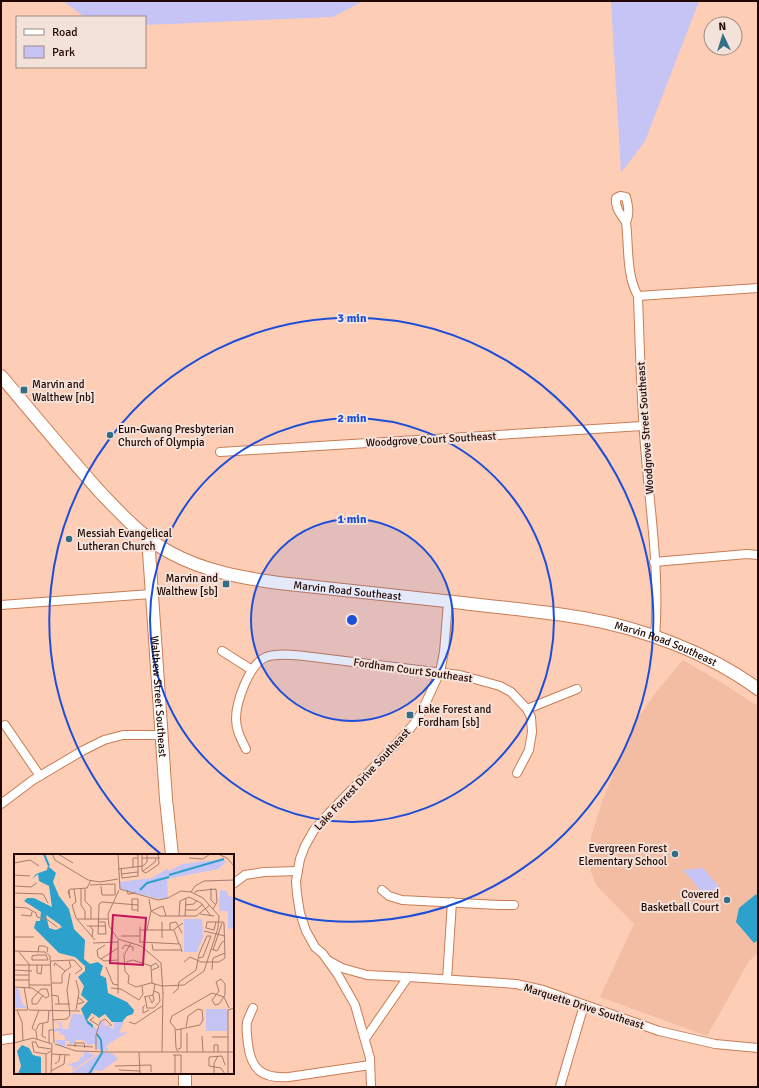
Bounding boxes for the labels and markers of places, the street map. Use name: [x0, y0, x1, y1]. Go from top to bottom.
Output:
place label: Marvin and Walthew [nb]: [32, 378, 95, 404]
marker: Marvin and Walthew [nb]: [19, 385, 29, 395]
place label: Eun-Gwang Presbyterian Church of Olympia: [118, 423, 234, 449]
marker: Eun-Gwang Presbyterian Church of Olympia: [105, 430, 115, 440]
place label: Messiah Evangelical Lutheran Church: [77, 527, 172, 553]
marker: Messiah Evangelical Lutheran Church: [64, 534, 74, 544]
place label: Marvin and Walthew [sb]: [157, 572, 218, 598]
marker: Marvin and Walthew [sb]: [221, 579, 231, 589]
centre of rings: [345, 613, 359, 627]
place label: Lake Forest and Fordham [sb]: [418, 703, 492, 729]
marker: Lake Forest and Fordham [sb]: [405, 710, 415, 720]
place label: Evergreen Forest Elementary School: [579, 842, 667, 868]
marker: Evergreen Forest Elementary School: [670, 849, 680, 859]
place label: Covered Basketball Court: [641, 888, 719, 914]
marker: Covered Basketball Court: [722, 895, 732, 905]

